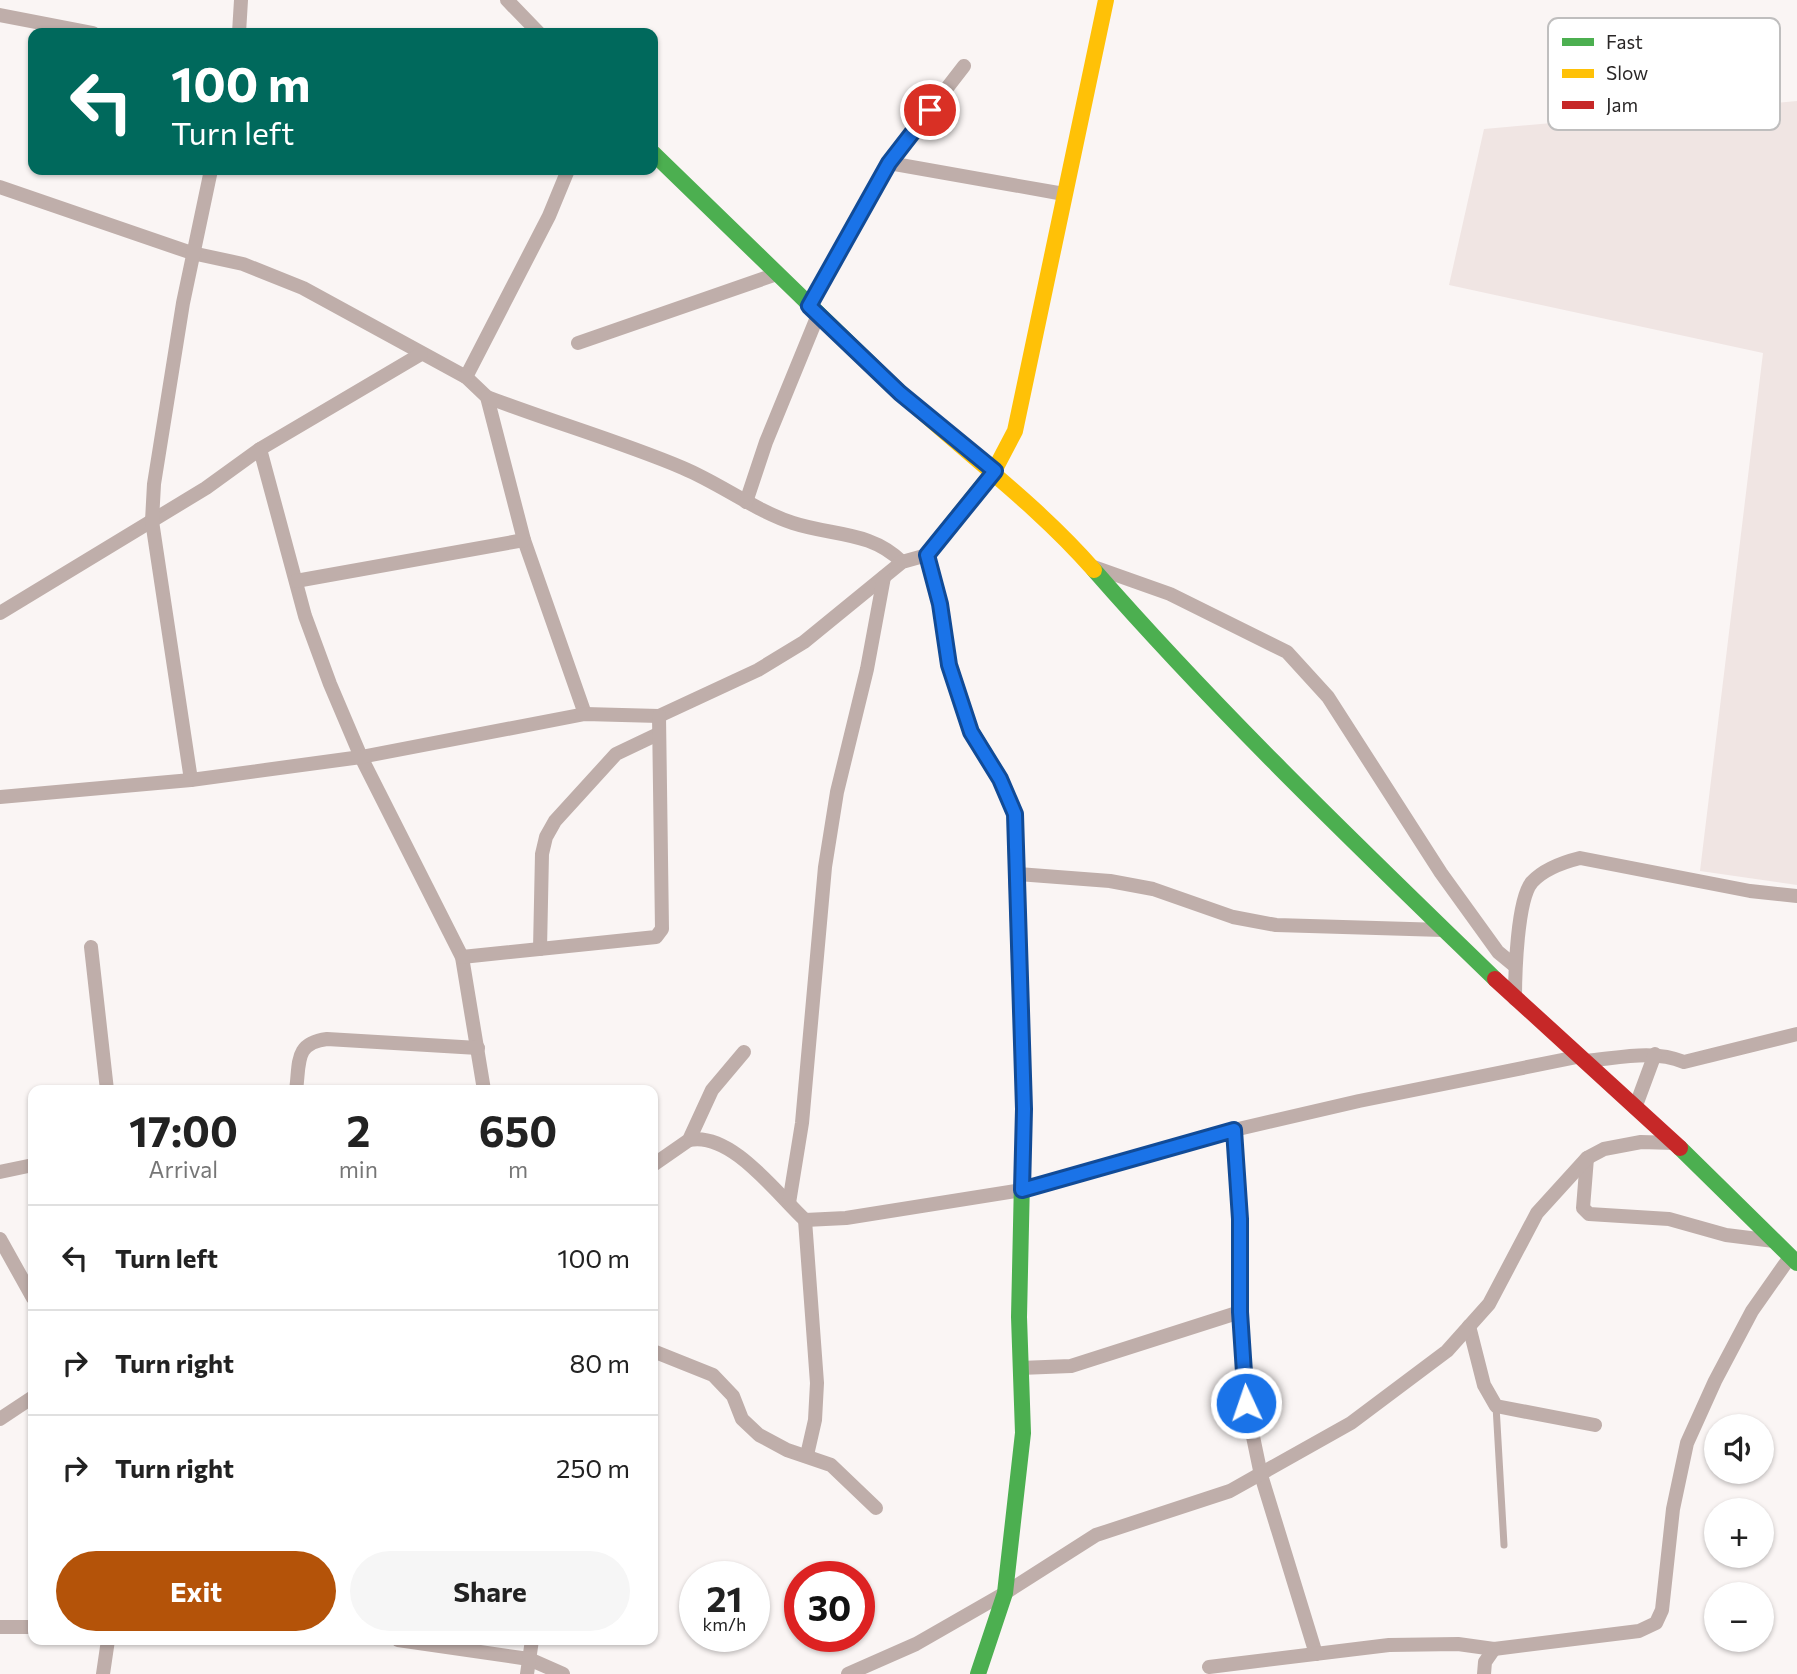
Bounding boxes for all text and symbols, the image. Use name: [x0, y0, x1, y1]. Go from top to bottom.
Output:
legend: [1548, 18, 1780, 130]
text: Fast: [1606, 30, 1643, 53]
text: 100 m: [171, 52, 310, 112]
icon: left: [56, 56, 147, 147]
text: Slow: [1606, 61, 1648, 84]
pin: [900, 80, 960, 140]
icon: arrive: [911, 91, 949, 129]
text: Jam: [1606, 93, 1638, 116]
text: Turn left: [171, 112, 295, 152]
text: 17:00: [129, 1104, 238, 1156]
text: 2: [346, 1104, 370, 1156]
text: 650: [479, 1104, 557, 1156]
text: Arrival: [149, 1155, 218, 1183]
text: min: [339, 1155, 378, 1183]
text: m: [508, 1155, 528, 1183]
icon: left: [56, 1239, 94, 1277]
text: Turn left: [115, 1242, 218, 1273]
text: 100 m: [557, 1242, 630, 1273]
icon: right: [56, 1344, 94, 1382]
text: Turn right: [115, 1347, 234, 1378]
text: 80 m: [570, 1347, 630, 1378]
position arrow: [1209, 1366, 1283, 1440]
map controls: [1704, 1414, 1774, 1652]
button: sound: [1704, 1414, 1774, 1484]
icon: right: [56, 1449, 94, 1487]
text: Turn right: [115, 1452, 234, 1483]
text: 250 m: [556, 1452, 630, 1483]
button: +: [1704, 1498, 1774, 1568]
button: Exit: [56, 1551, 336, 1631]
button: Share: [350, 1551, 630, 1631]
speed limit sign: 30: [784, 1561, 875, 1652]
text: 21: [707, 1576, 742, 1619]
button: −: [1704, 1582, 1774, 1652]
text: km/h: [703, 1613, 746, 1635]

